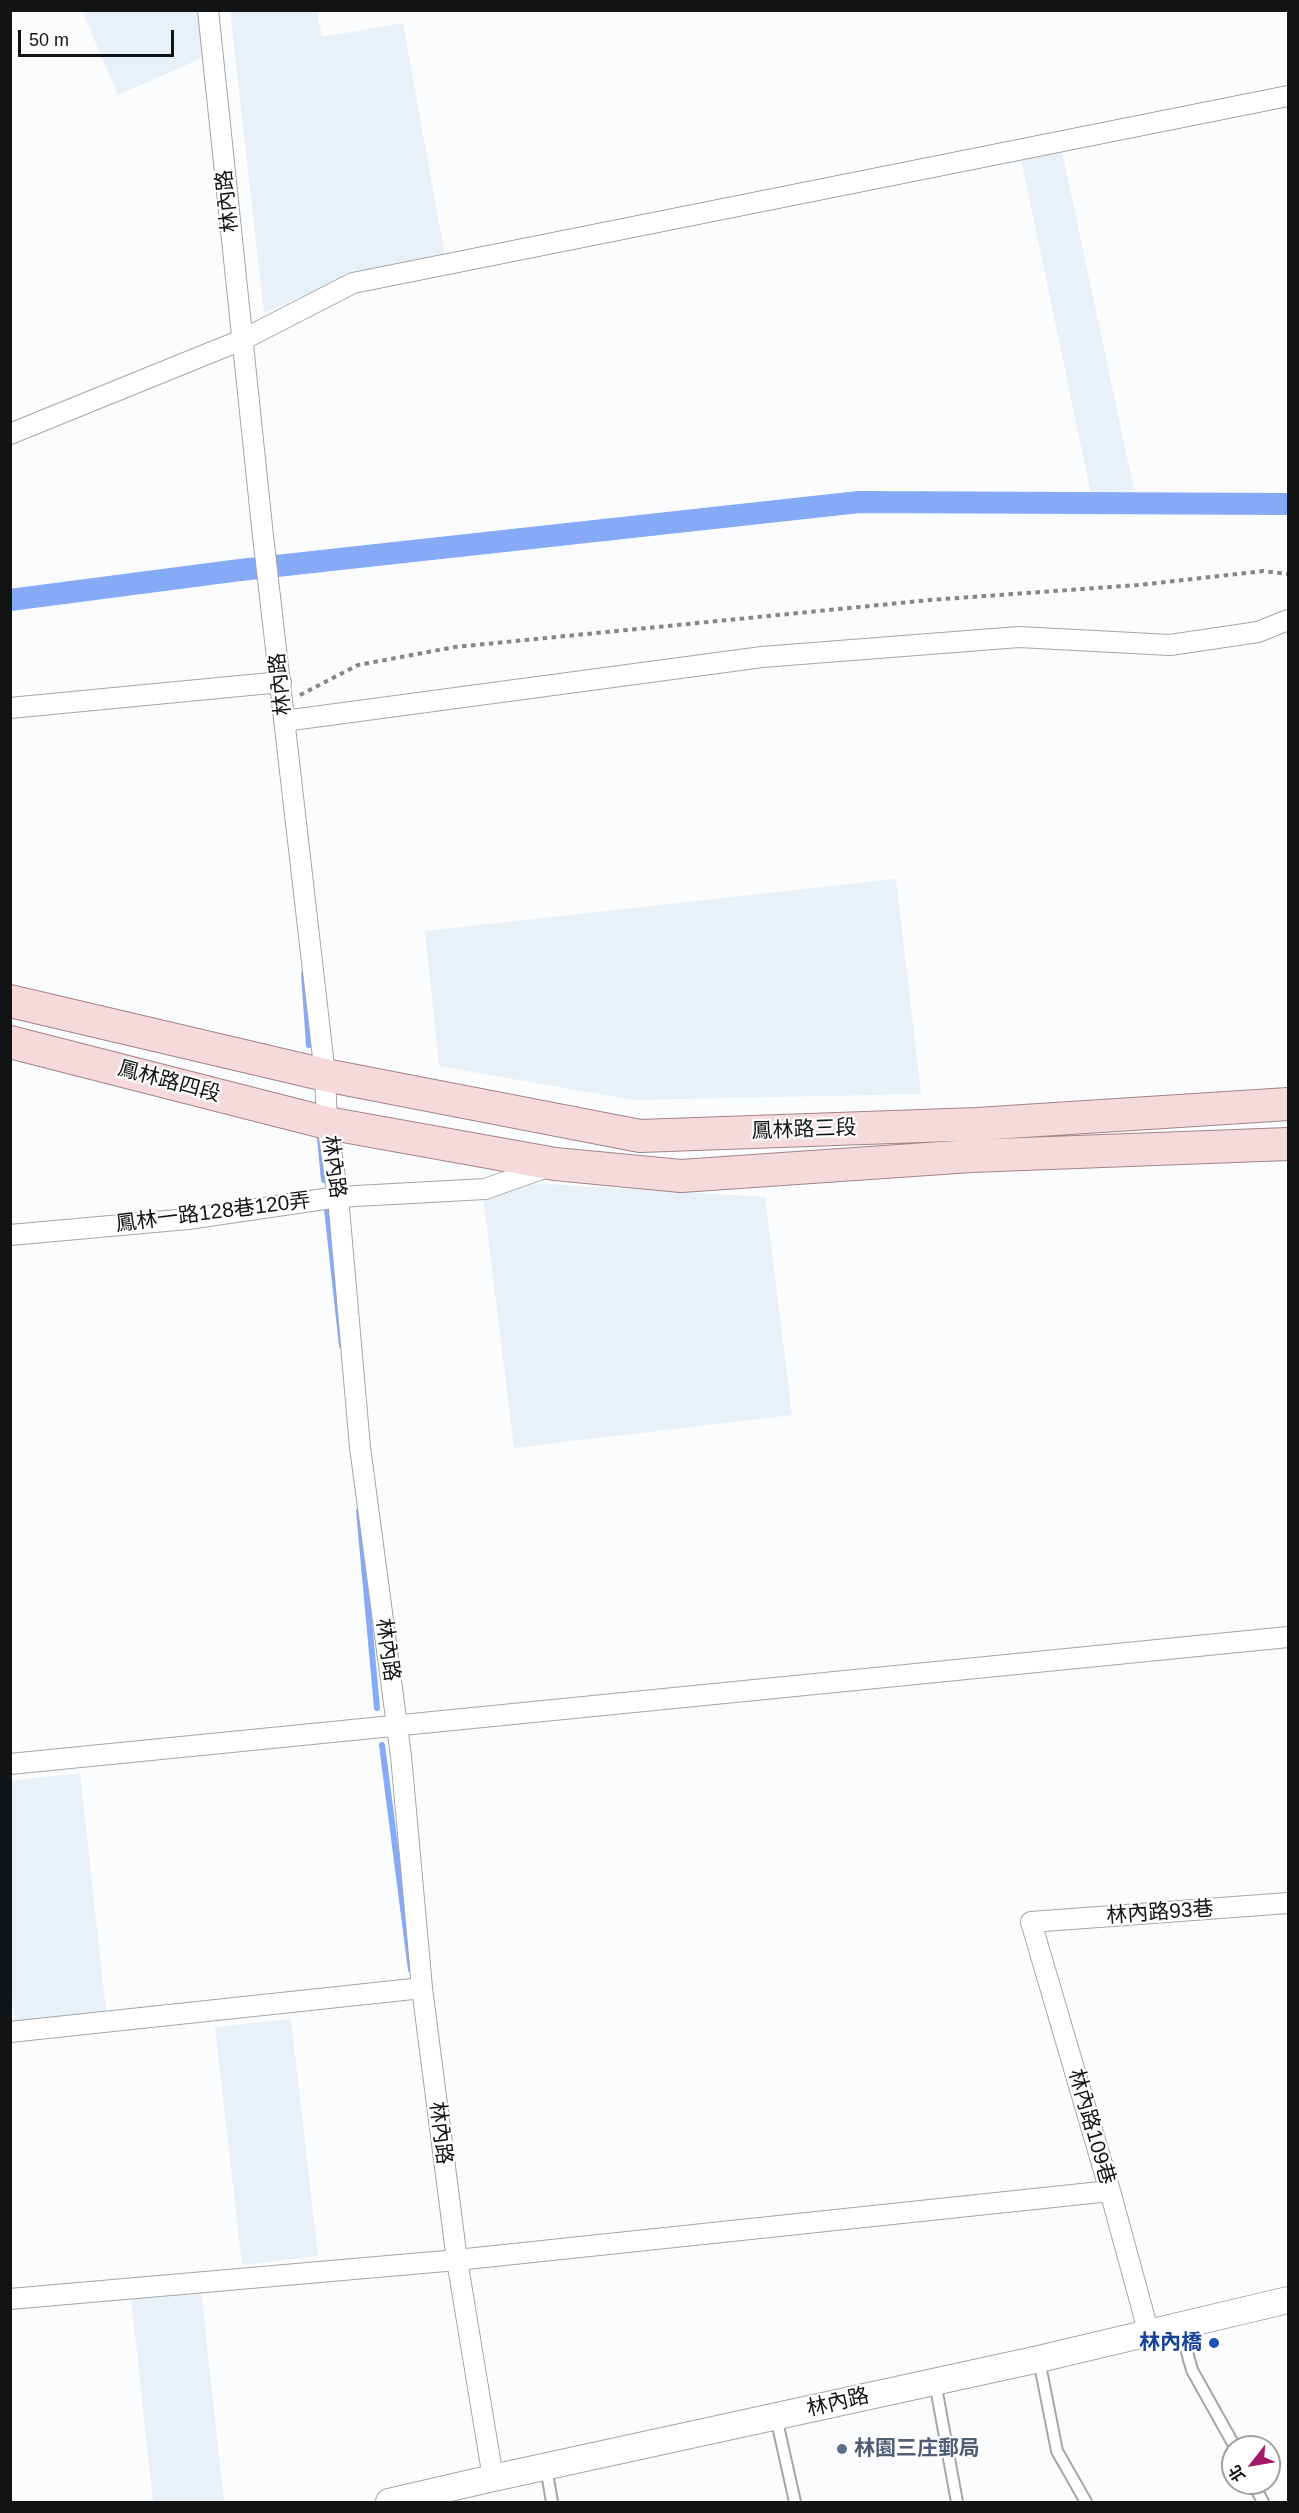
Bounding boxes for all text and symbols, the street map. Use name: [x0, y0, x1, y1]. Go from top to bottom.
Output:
scale bar: [21, 18, 177, 56]
text: 50 m: [29, 30, 69, 50]
street label: 林內路: [212, 168, 244, 234]
street label: 林內路: [265, 651, 297, 717]
street label: 鳳林路四段: [115, 1056, 223, 1108]
street label: 鳳林路三段: [751, 1116, 857, 1144]
street label: 林內路: [316, 1134, 350, 1200]
street label: 鳳林一路128巷120弄: [114, 1189, 312, 1237]
street label: 林內路: [370, 1617, 404, 1683]
street label: 林內路93巷: [1106, 1897, 1214, 1929]
street label: 林內路109巷: [1062, 2066, 1120, 2188]
street label: 林內路: [424, 2100, 456, 2166]
place label: 林內橋: [1139, 2330, 1202, 2356]
marker: 林內橋: [1207, 2336, 1221, 2350]
street label: 林內路: [804, 2384, 872, 2422]
north arrow: [1221, 2435, 1281, 2495]
place label: 林園三庄郵局: [854, 2436, 980, 2462]
marker: 林園三庄郵局: [835, 2442, 849, 2456]
text: 北: [1225, 2462, 1248, 2485]

